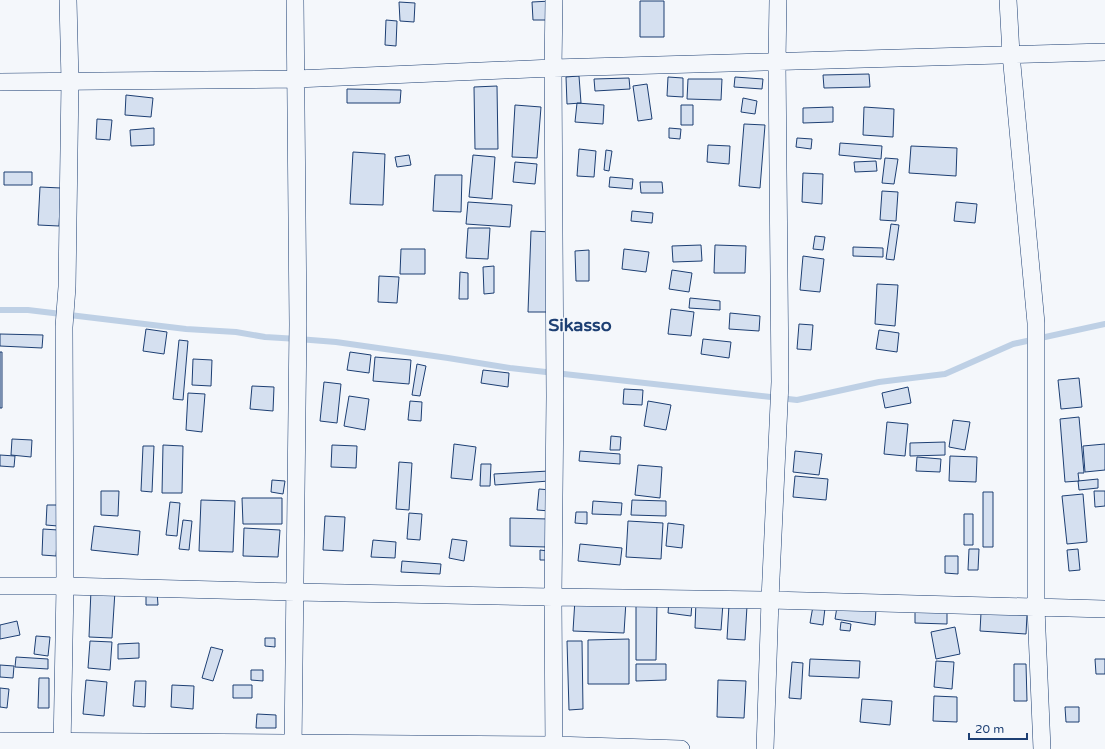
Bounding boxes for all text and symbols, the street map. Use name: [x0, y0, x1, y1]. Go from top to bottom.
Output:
district label: Sikasso: [548, 314, 612, 336]
scale bar: [969, 715, 1027, 741]
text: 20 m: [975, 722, 1004, 736]

